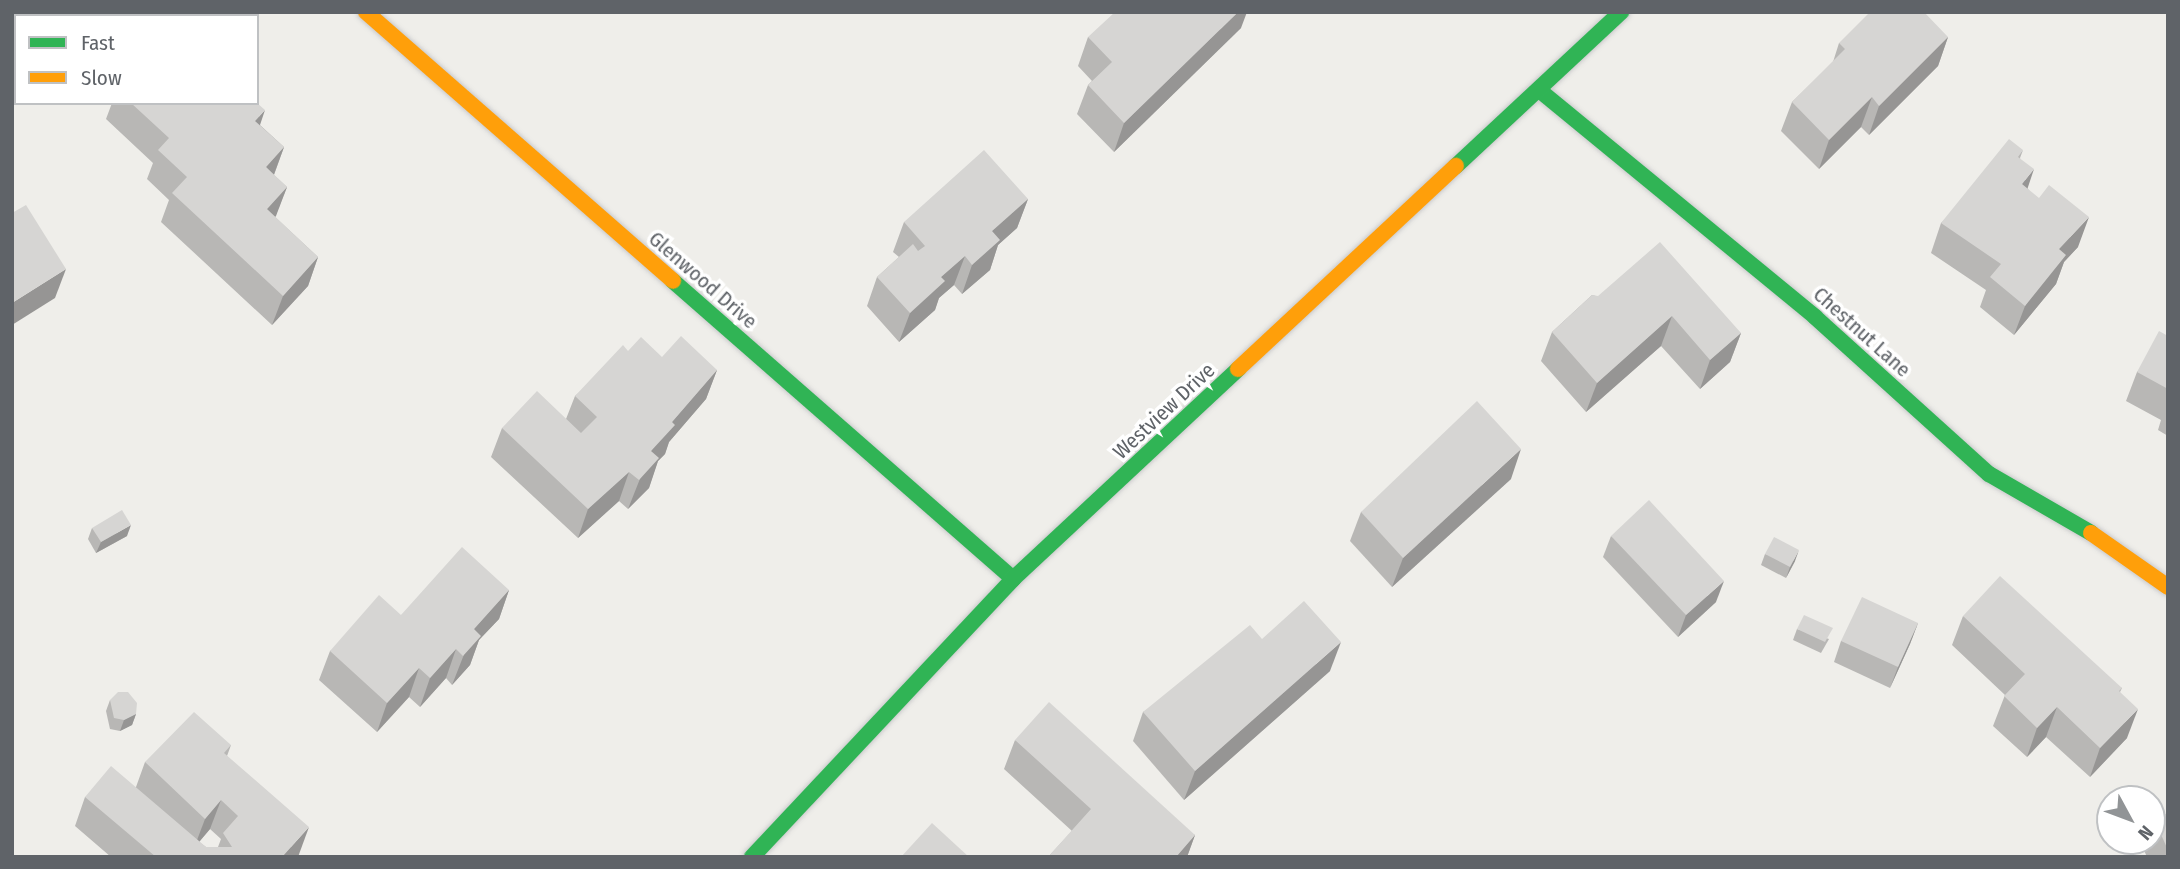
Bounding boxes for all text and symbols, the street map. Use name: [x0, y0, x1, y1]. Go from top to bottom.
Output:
legend: [14, 14, 259, 105]
text: Fast: [81, 30, 115, 56]
text: Slow: [81, 65, 122, 91]
street label: Glenwood Drive: [644, 226, 762, 334]
street label: Chestnut Lane: [1808, 282, 1916, 382]
street label: Westview Drive: [1108, 358, 1220, 464]
north arrow: [2096, 785, 2166, 855]
text: N: [2133, 821, 2158, 845]

